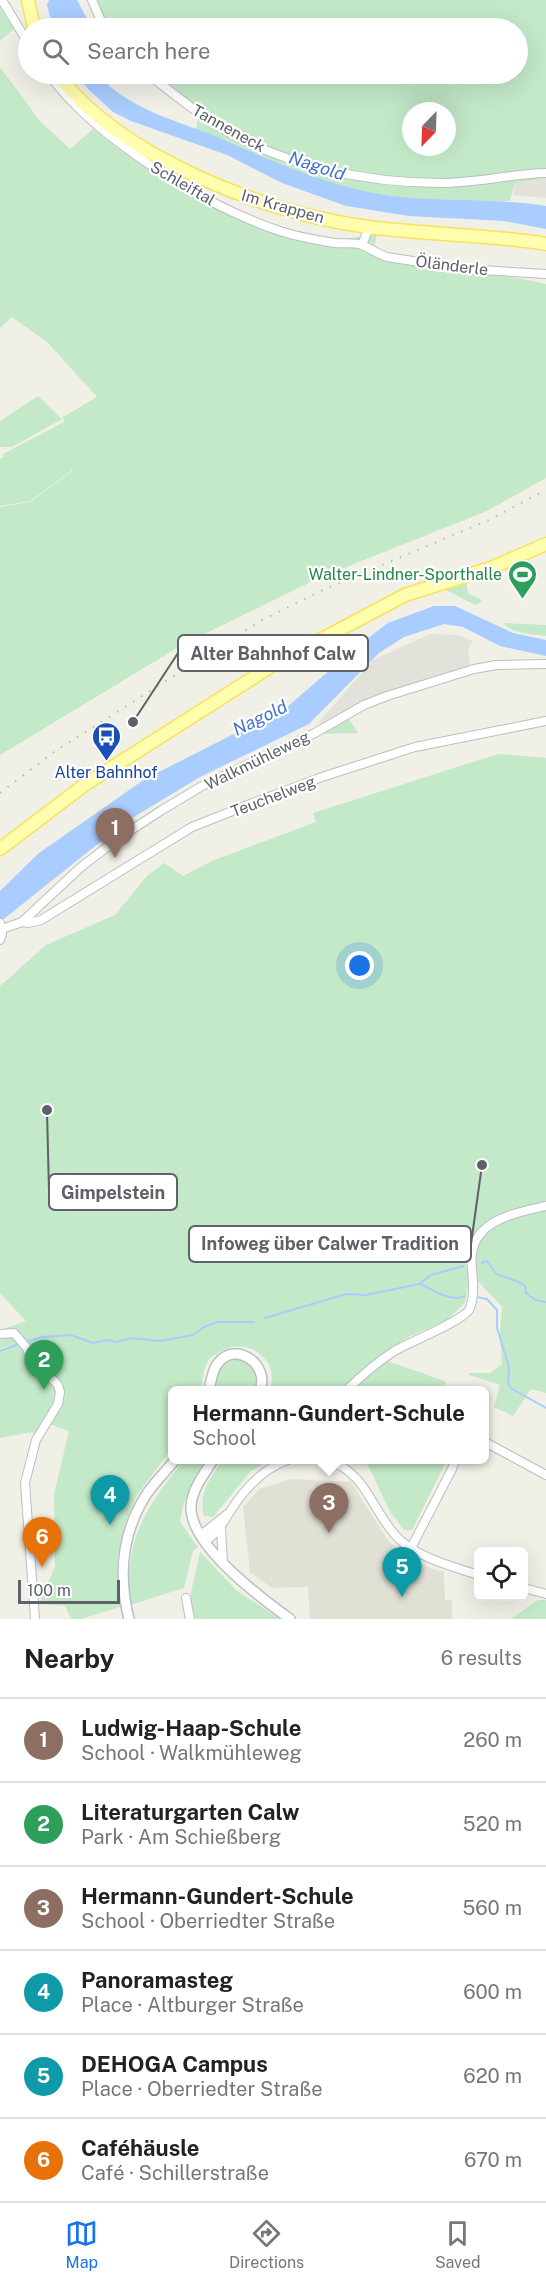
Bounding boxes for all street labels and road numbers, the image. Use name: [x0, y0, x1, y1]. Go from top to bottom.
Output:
street label: Tanneneck: [189, 101, 269, 156]
street label: Schleiftal: [147, 157, 219, 210]
street label: Im Krappen: [239, 186, 326, 227]
street label: Öländerle: [415, 251, 489, 279]
street label: Walkmühleweg: [202, 727, 313, 794]
street label: Teuchelweg: [228, 772, 318, 821]

